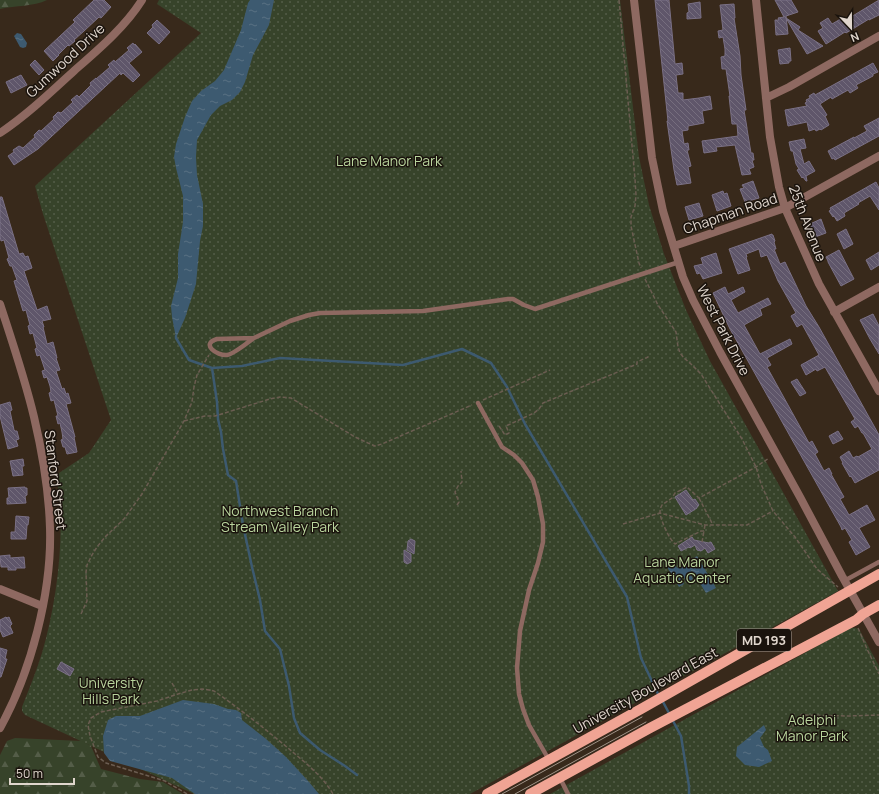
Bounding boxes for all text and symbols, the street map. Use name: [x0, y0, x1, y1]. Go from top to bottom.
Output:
north arrow: [831, 8, 871, 48]
street label: Gumwood Drive: [22, 19, 108, 101]
text: N: [848, 29, 861, 46]
park label: Lane Manor Park: [336, 151, 443, 170]
street label: 25th Avenue: [785, 182, 831, 264]
street label: Chapman Road: [680, 188, 780, 238]
street label: West Park Drive: [693, 281, 755, 379]
street label: Stanford Street: [40, 429, 72, 531]
park label: Northwest Branch Stream Valley Park: [221, 501, 340, 536]
park label: Lane Manor Aquatic Center: [633, 552, 731, 587]
road number: MD 193: [737, 629, 791, 651]
street label: University Boulevard East: [569, 642, 721, 738]
park label: University Hills Park: [79, 673, 144, 708]
park label: Adelphi Manor Park: [776, 710, 849, 745]
scale bar: [10, 760, 74, 786]
text: 50 m: [16, 765, 43, 782]

